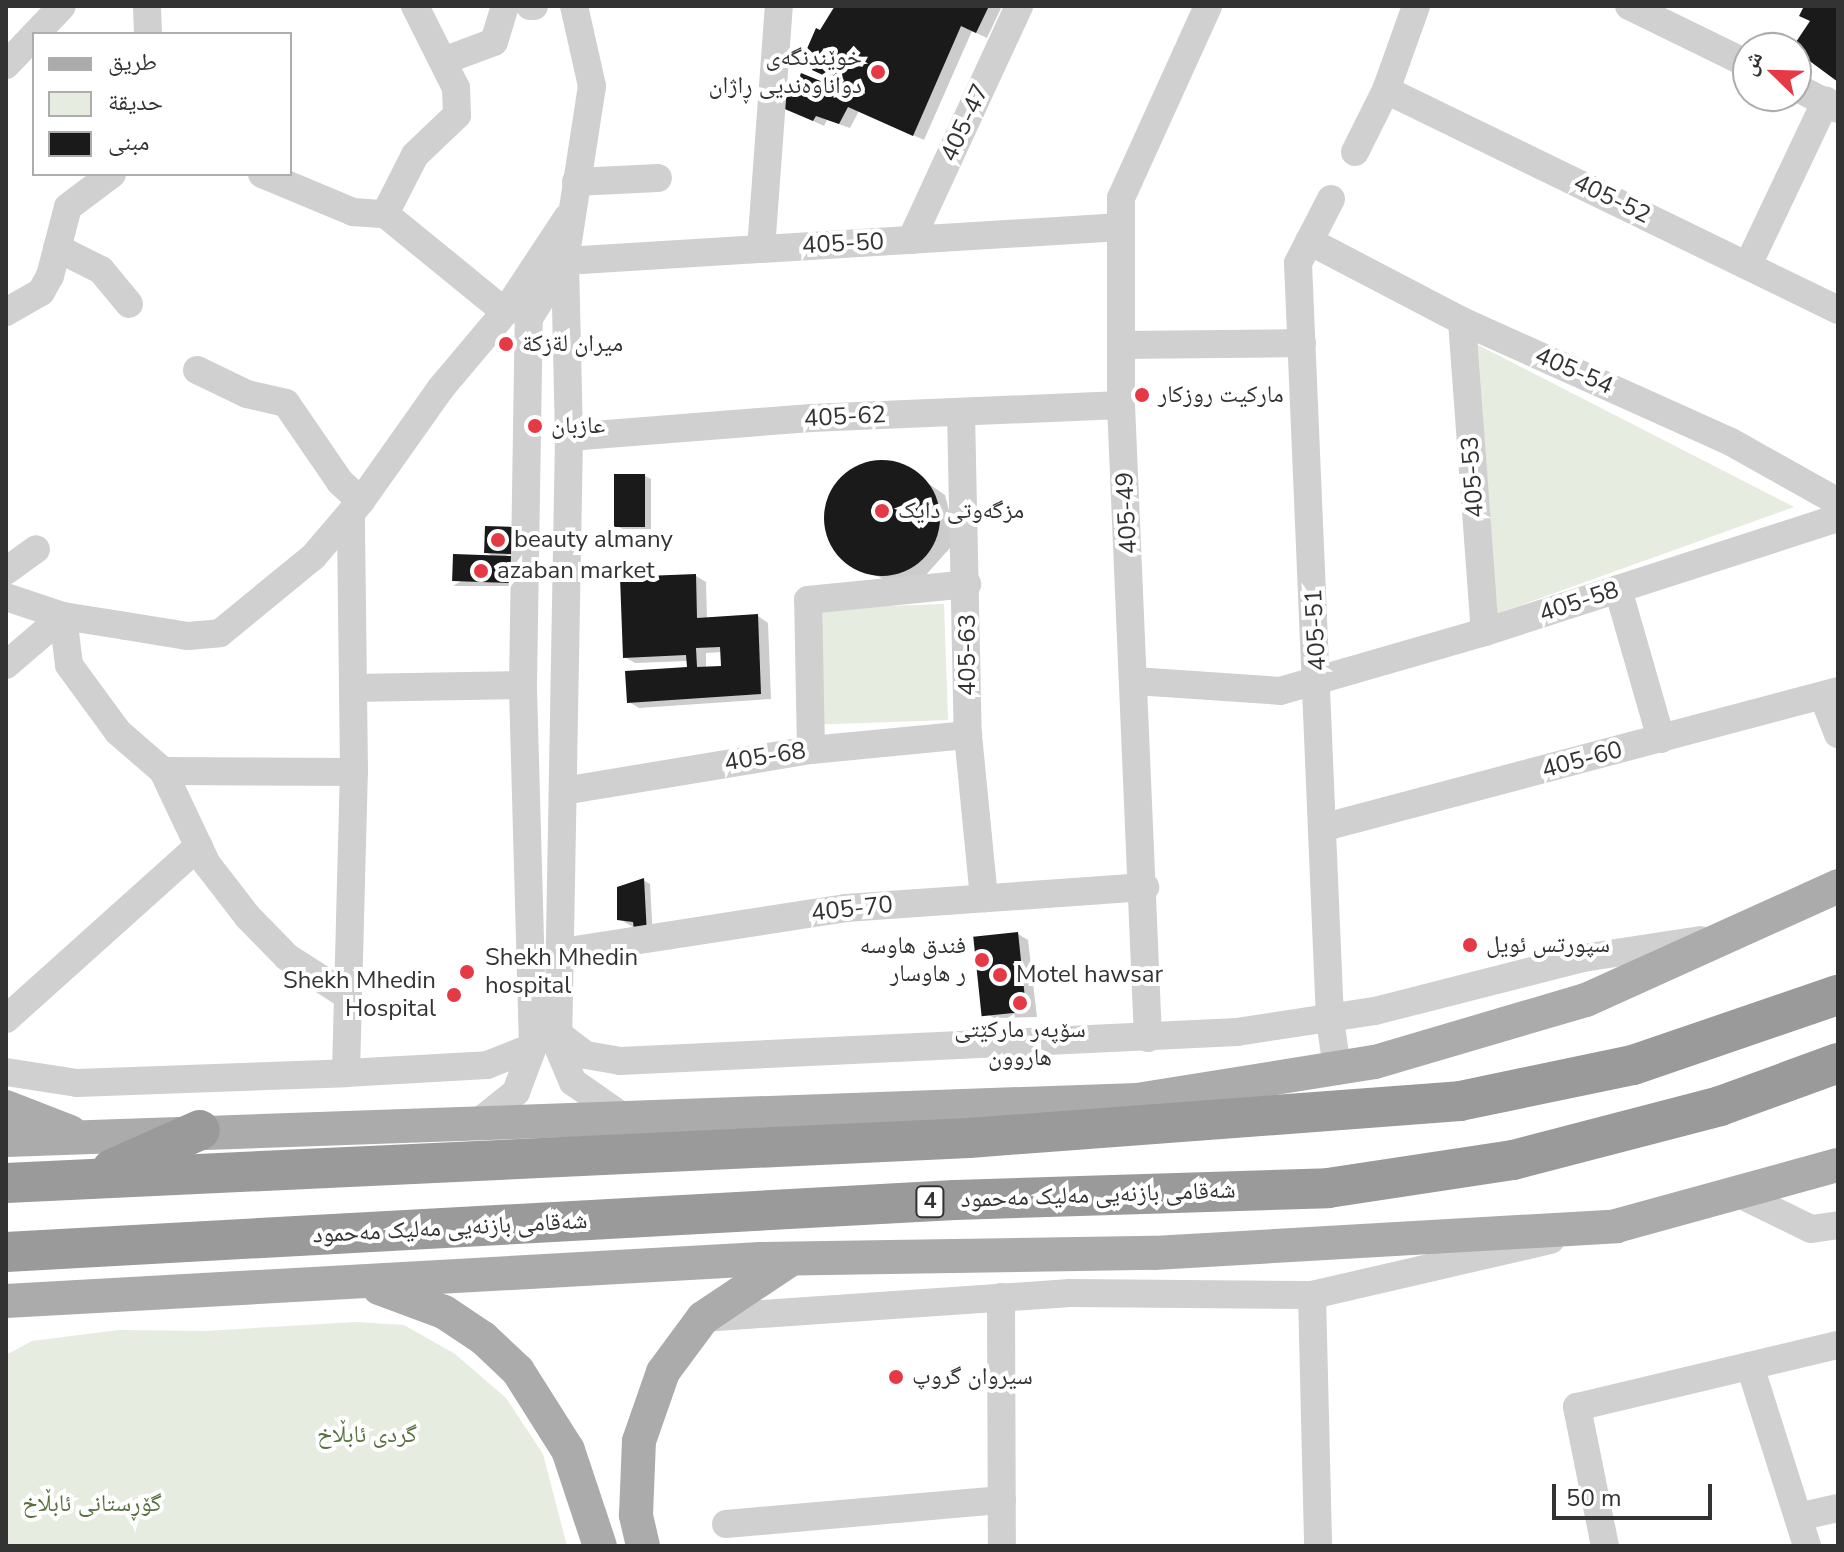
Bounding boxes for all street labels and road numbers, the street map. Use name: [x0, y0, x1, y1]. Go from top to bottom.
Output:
street label: 405-47: [935, 80, 995, 166]
street label: 405-52: [1569, 168, 1655, 230]
street label: 405-50: [801, 227, 885, 261]
street label: 405-54: [1531, 341, 1617, 401]
street label: 405-62: [803, 400, 887, 434]
street label: 405-53: [1456, 435, 1490, 519]
street label: 405-49: [1110, 471, 1144, 555]
street label: 405-58: [1535, 576, 1623, 628]
street label: 405-51: [1299, 588, 1333, 672]
street label: 405-63: [954, 614, 982, 696]
street label: 405-60: [1539, 735, 1625, 785]
street label: 405-68: [722, 736, 808, 778]
street label: 405-70: [810, 890, 894, 928]
street label: شەقامی بازنەیی مەلیک مەحمود: [960, 1176, 1236, 1214]
road number: 4: [914, 1184, 946, 1220]
street label: شەقامی بازنەیی مەلیک مەحمود: [312, 1206, 588, 1250]

